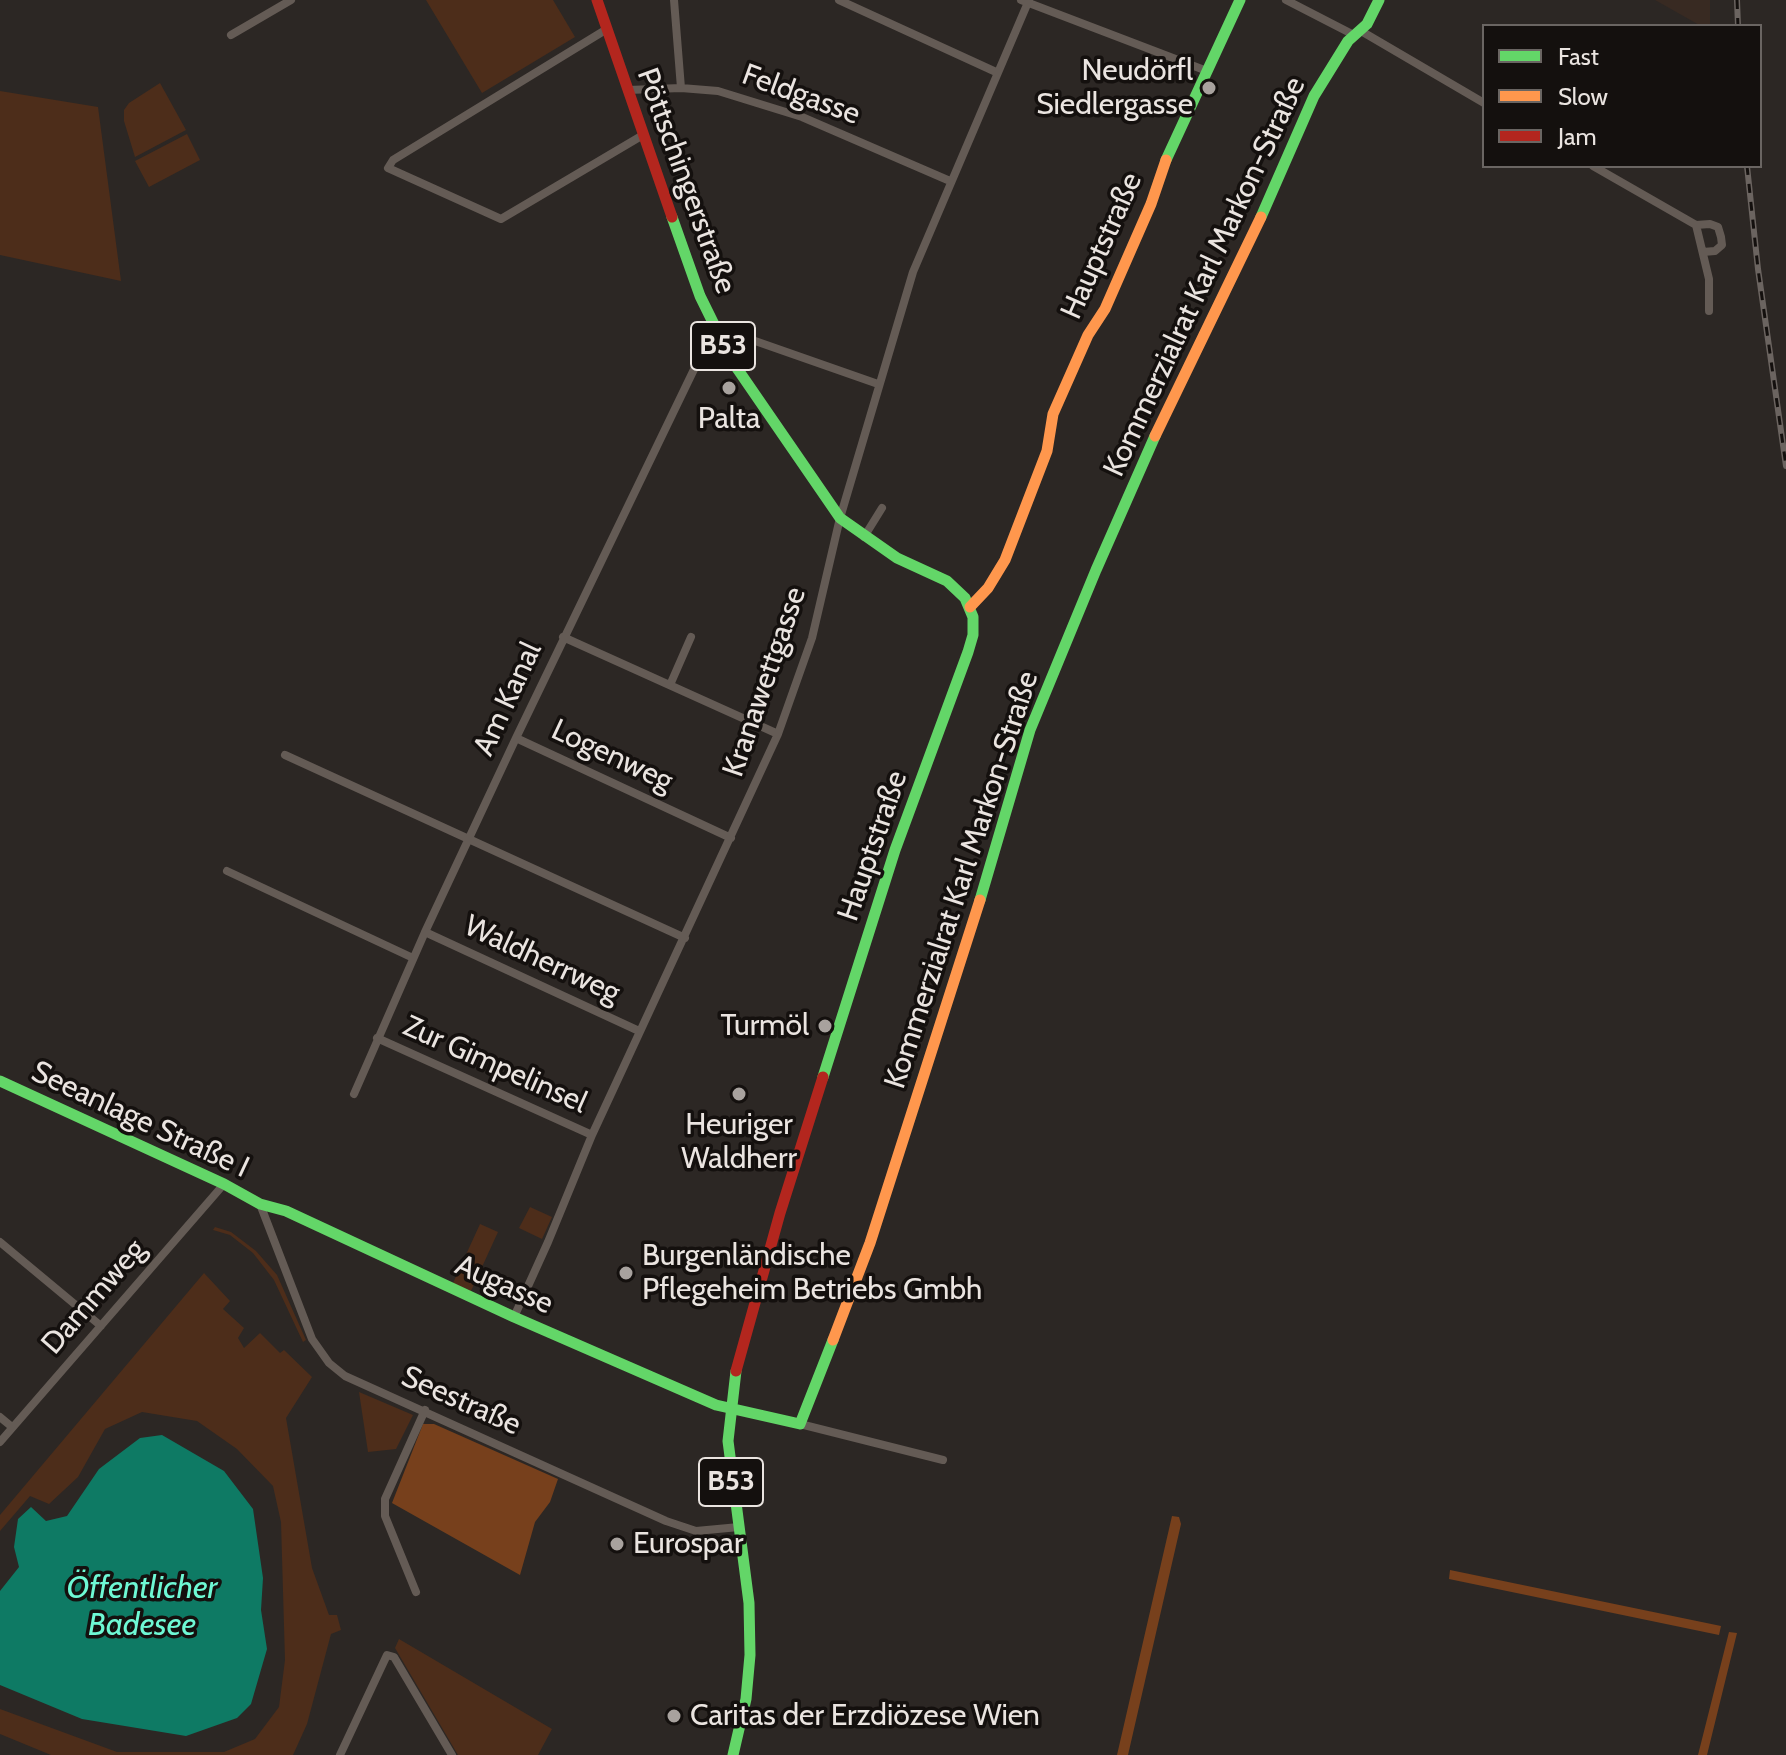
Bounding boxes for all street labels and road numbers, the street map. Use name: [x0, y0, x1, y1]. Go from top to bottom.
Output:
street label: Feldgasse: [737, 57, 865, 133]
street label: Pöttschingerstraße: [629, 63, 743, 299]
street label: Kommerzialrat Karl Markon-Straße: [1096, 72, 1314, 482]
street label: Hauptstraße: [1054, 167, 1150, 325]
road number: B53: [691, 322, 755, 370]
street label: Kranawettgasse: [716, 582, 814, 782]
street label: Am Kanal: [466, 636, 550, 762]
street label: Kommerzialrat Karl Markon-Straße: [877, 667, 1047, 1093]
street label: Logenweg: [546, 712, 678, 800]
street label: Hauptstraße: [831, 766, 915, 926]
street label: Waldherrweg: [458, 908, 626, 1012]
street label: Zur Gimpelinsel: [398, 1008, 592, 1122]
street label: Seeanlage Straße I: [26, 1054, 254, 1186]
street label: Dammweg: [34, 1232, 154, 1362]
street label: Augasse: [449, 1248, 559, 1322]
street label: Seestraße: [396, 1359, 526, 1443]
road number: B53: [699, 1458, 763, 1506]

